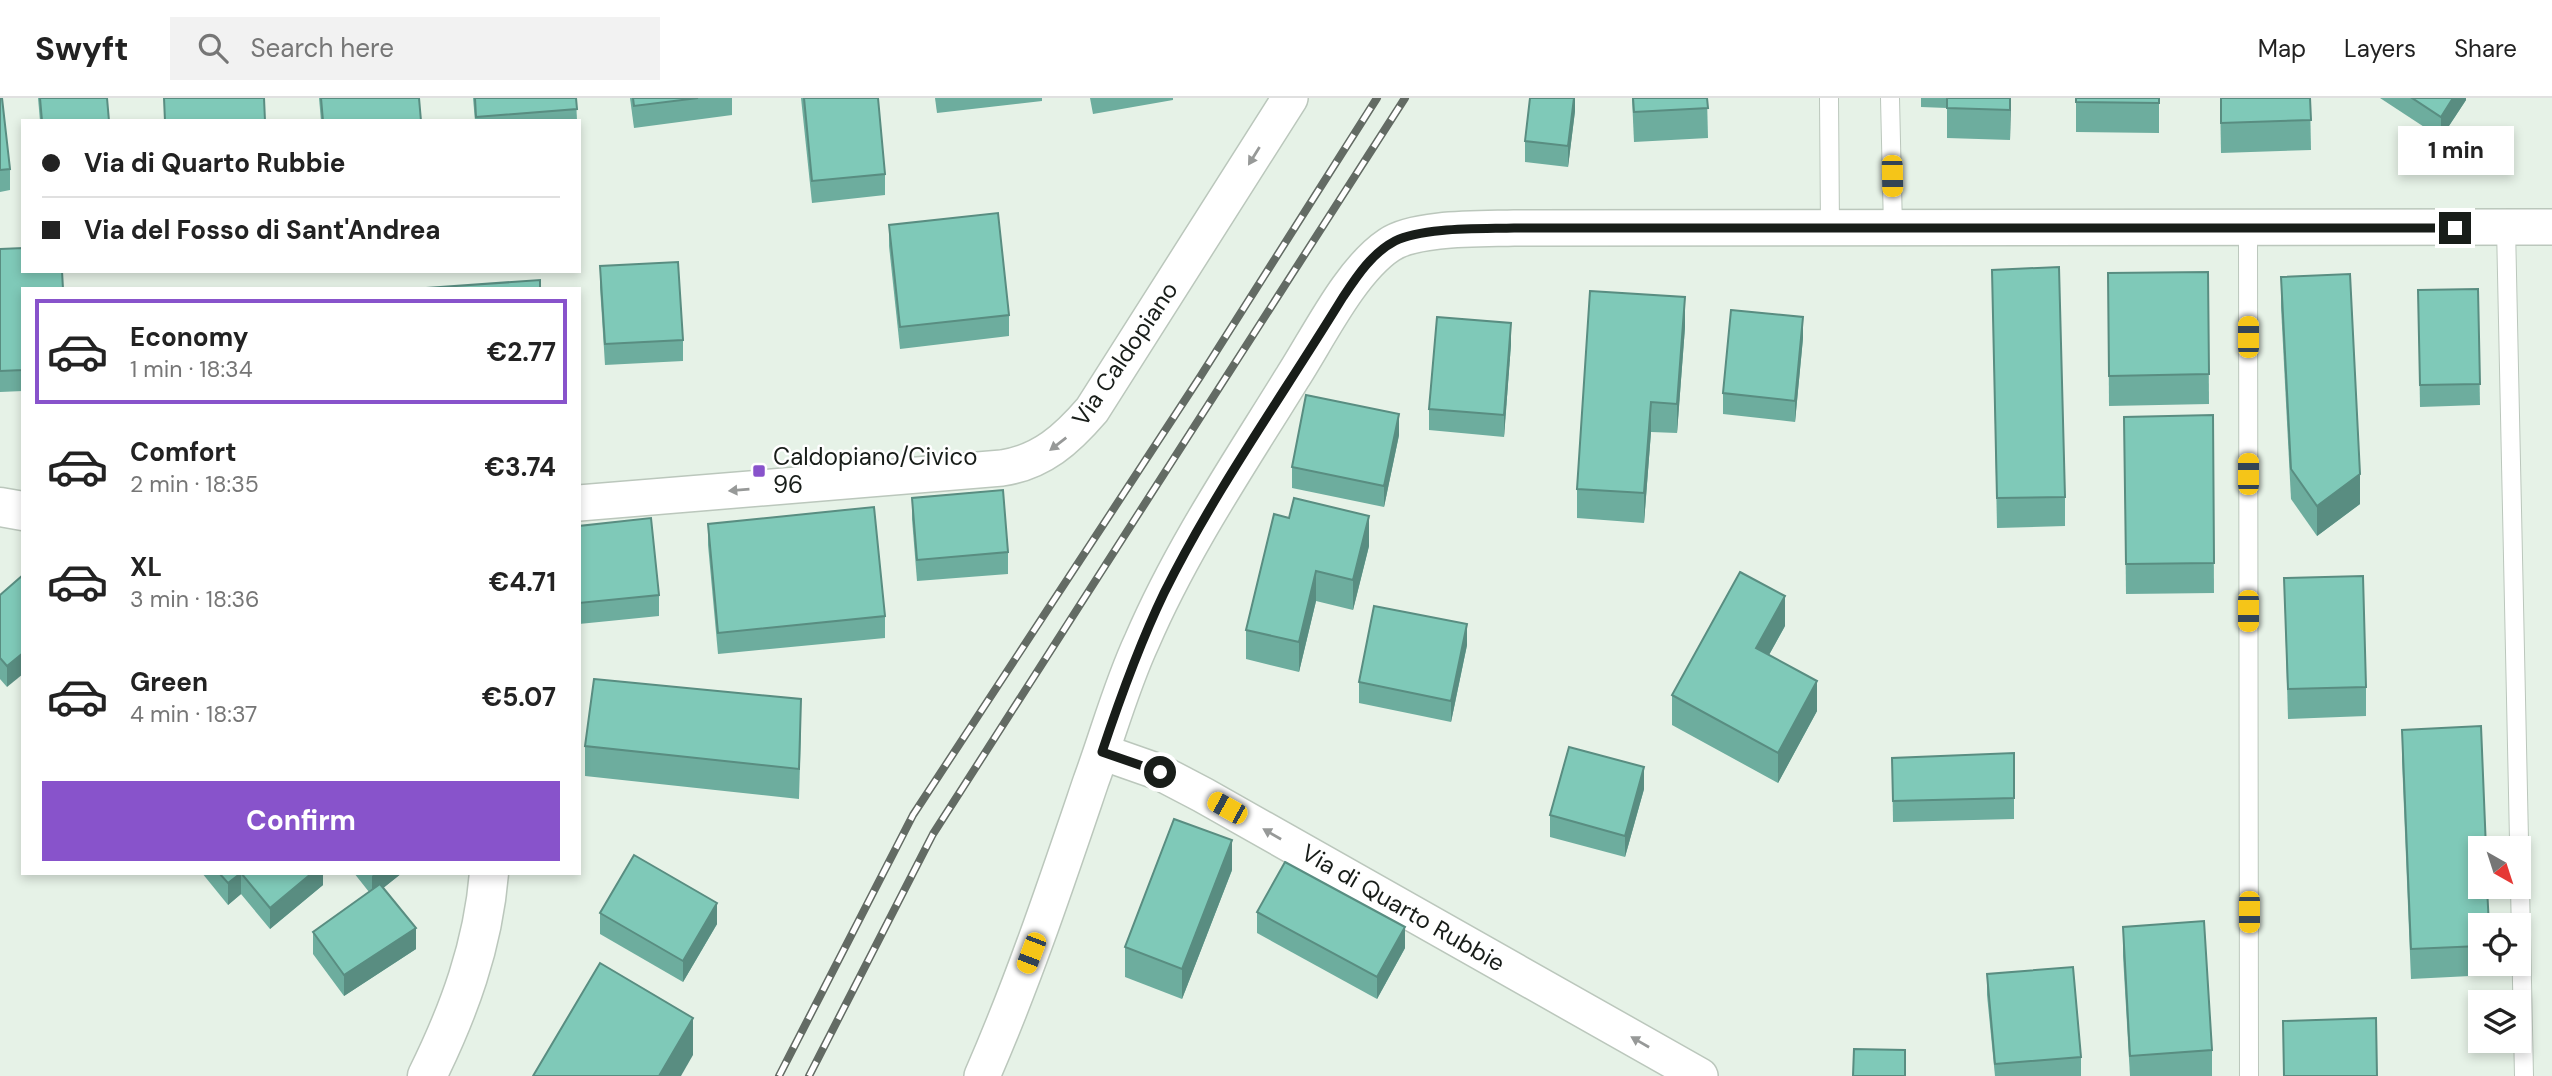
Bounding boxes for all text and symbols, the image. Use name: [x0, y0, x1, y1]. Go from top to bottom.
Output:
search box: [170, 17, 660, 80]
text: Swyft: [35, 27, 128, 70]
icon: search: [194, 29, 232, 67]
text: Search here: [250, 31, 394, 65]
text: Map: [2258, 33, 2306, 64]
text: Layers: [2344, 33, 2416, 64]
text: Share: [2454, 33, 2517, 64]
callout: 1 min: [2397, 127, 2513, 176]
text: 1 min: [2428, 135, 2484, 165]
text: Via di Quarto Rubbie: [84, 146, 346, 180]
one-way arrow: [1247, 146, 1260, 165]
car: [1882, 155, 1903, 197]
route end: [2439, 212, 2471, 244]
text: Via del Fosso di Sant'Andrea: [84, 213, 441, 247]
street label: Via Caldopiano: [1065, 275, 1184, 432]
car: [2238, 316, 2259, 358]
icon: car: [46, 320, 109, 383]
text: Economy: [130, 320, 248, 354]
text: €2.77: [487, 335, 556, 369]
text: 1 min · 18:34: [130, 354, 253, 384]
icon: car: [46, 435, 109, 498]
text: Comfort: [130, 435, 236, 469]
one-way arrow: [1049, 437, 1067, 451]
place label: Caldopiano/Civico 96: [773, 441, 978, 500]
text: €3.74: [485, 450, 556, 484]
car: [2238, 453, 2259, 495]
marker: Caldopiano/Civico 96: [751, 463, 767, 479]
text: 2 min · 18:35: [130, 469, 259, 499]
one-way arrow: [728, 485, 750, 496]
icon: car: [46, 550, 109, 613]
text: XL: [130, 550, 162, 584]
text: €4.71: [489, 565, 556, 599]
text: 3 min · 18:36: [130, 584, 260, 614]
car: [2238, 590, 2259, 632]
icon: car: [46, 665, 109, 728]
text: Green: [130, 665, 208, 699]
text: €5.07: [482, 680, 556, 714]
text: 4 min · 18:37: [130, 699, 257, 729]
route start: [1144, 756, 1176, 788]
button: Confirm: [42, 781, 560, 861]
car: [1204, 789, 1251, 827]
one-way arrow: [1262, 828, 1281, 840]
north arrow: [2468, 836, 2530, 900]
map controls: [2468, 836, 2531, 1053]
street label: Via di Quarto Rubbie: [1296, 837, 1511, 978]
car: [2239, 891, 2260, 933]
button: locate: [2468, 913, 2531, 976]
car: [1014, 930, 1049, 976]
button: layers: [2468, 990, 2531, 1053]
one-way arrow: [1631, 1036, 1650, 1048]

